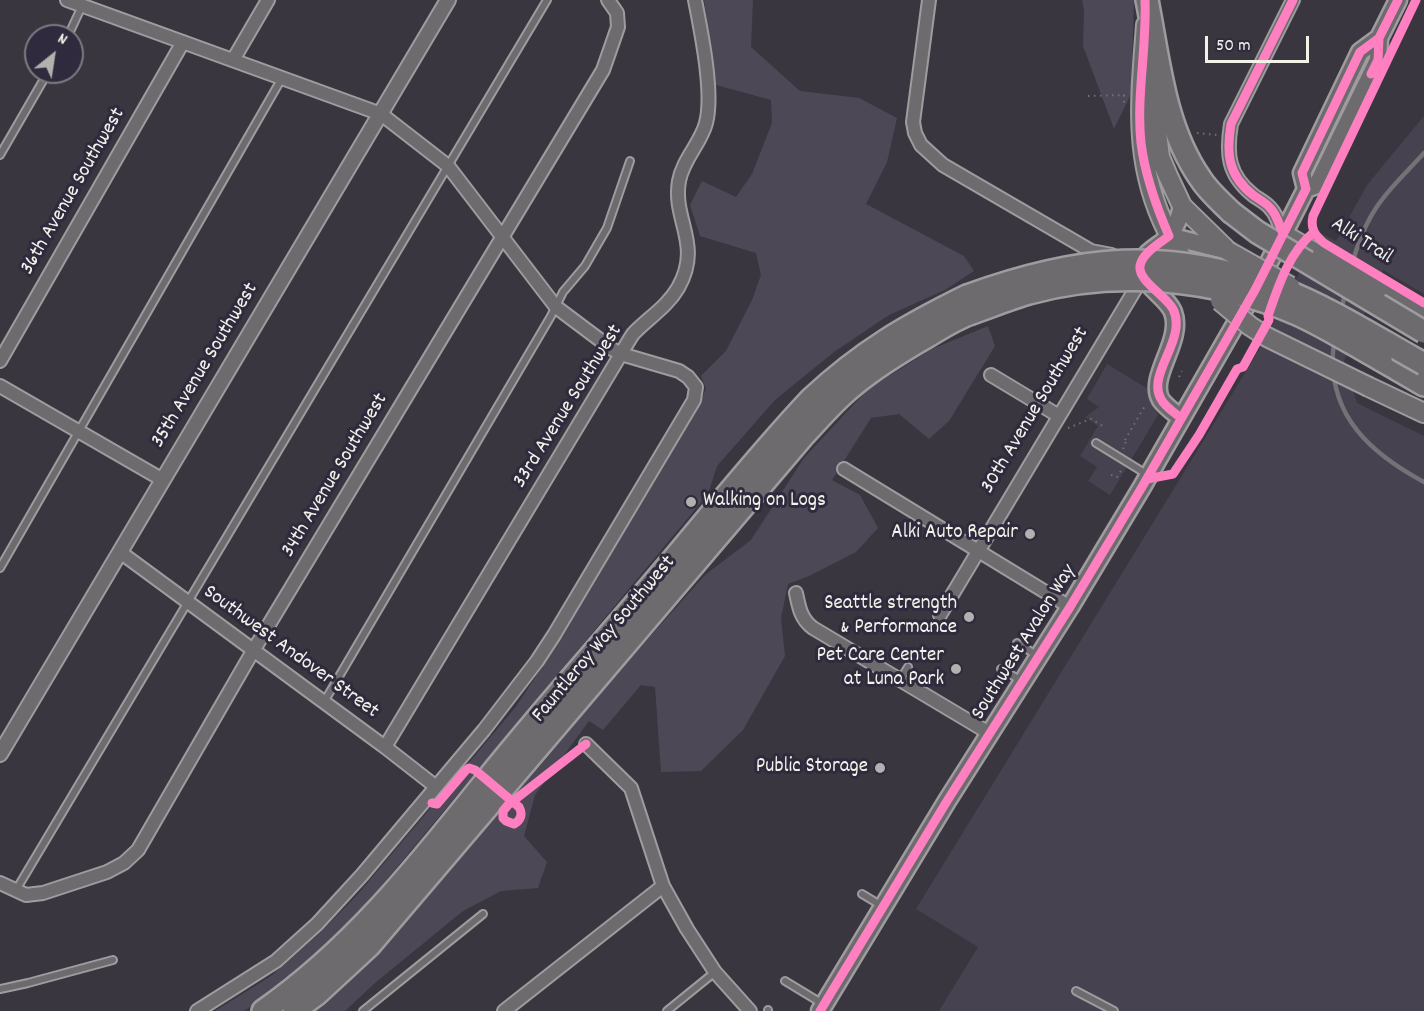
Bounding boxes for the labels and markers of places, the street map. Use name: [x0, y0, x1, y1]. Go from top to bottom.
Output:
place label: Walking on Logs: [703, 489, 826, 515]
marker: Walking on Logs: [684, 495, 698, 509]
place label: Alki Auto Repair: [891, 521, 1018, 547]
marker: Alki Auto Repair: [1023, 527, 1037, 541]
place label: Seattle strength & Performance: [824, 592, 957, 642]
marker: Seattle strength & Performance: [962, 610, 976, 624]
place label: Pet Care Center at Luna Park: [817, 644, 944, 694]
marker: Pet Care Center at Luna Park: [949, 662, 963, 676]
place label: Public Storage: [756, 755, 868, 781]
marker: Public Storage: [873, 761, 887, 775]

